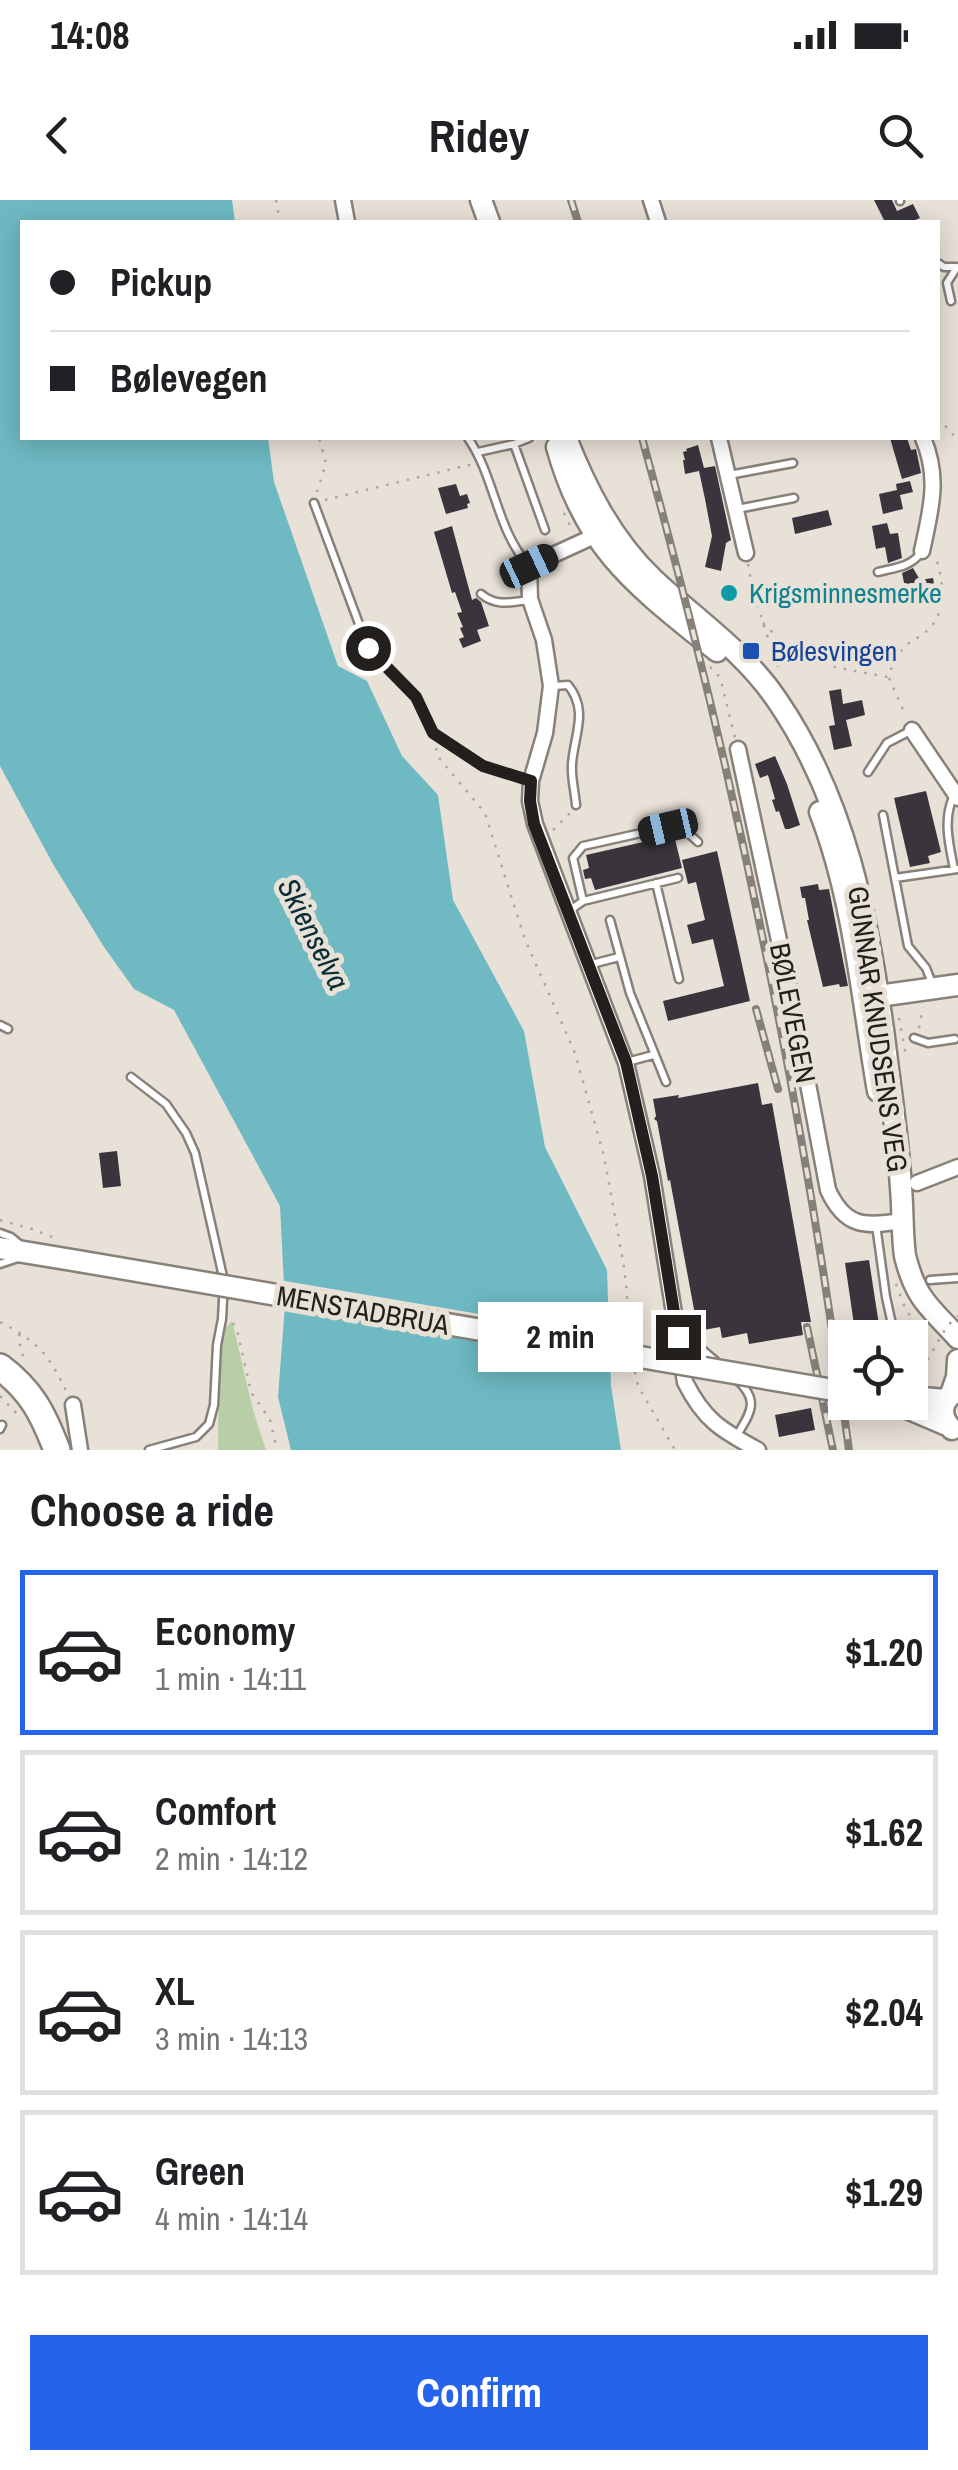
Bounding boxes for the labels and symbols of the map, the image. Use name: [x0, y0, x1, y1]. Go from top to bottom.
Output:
car: [495, 540, 563, 592]
place label: Krigsminnesmerke: [749, 574, 942, 612]
marker: Krigsminnesmerke: [718, 582, 740, 604]
route start: [346, 626, 391, 671]
place label: Bølesvingen: [771, 632, 897, 670]
marker: Bølesvingen: [740, 640, 762, 662]
car: [635, 806, 701, 848]
water label: Skienselva: [269, 871, 359, 996]
street label: GUNNAR KNUDSENS VEG: [839, 884, 917, 1174]
street label: BØLEVEGEN: [761, 940, 825, 1086]
street label: MENSTADBRUA: [274, 1276, 453, 1344]
callout: 2 min: [478, 1302, 643, 1372]
route end: [656, 1315, 701, 1360]

